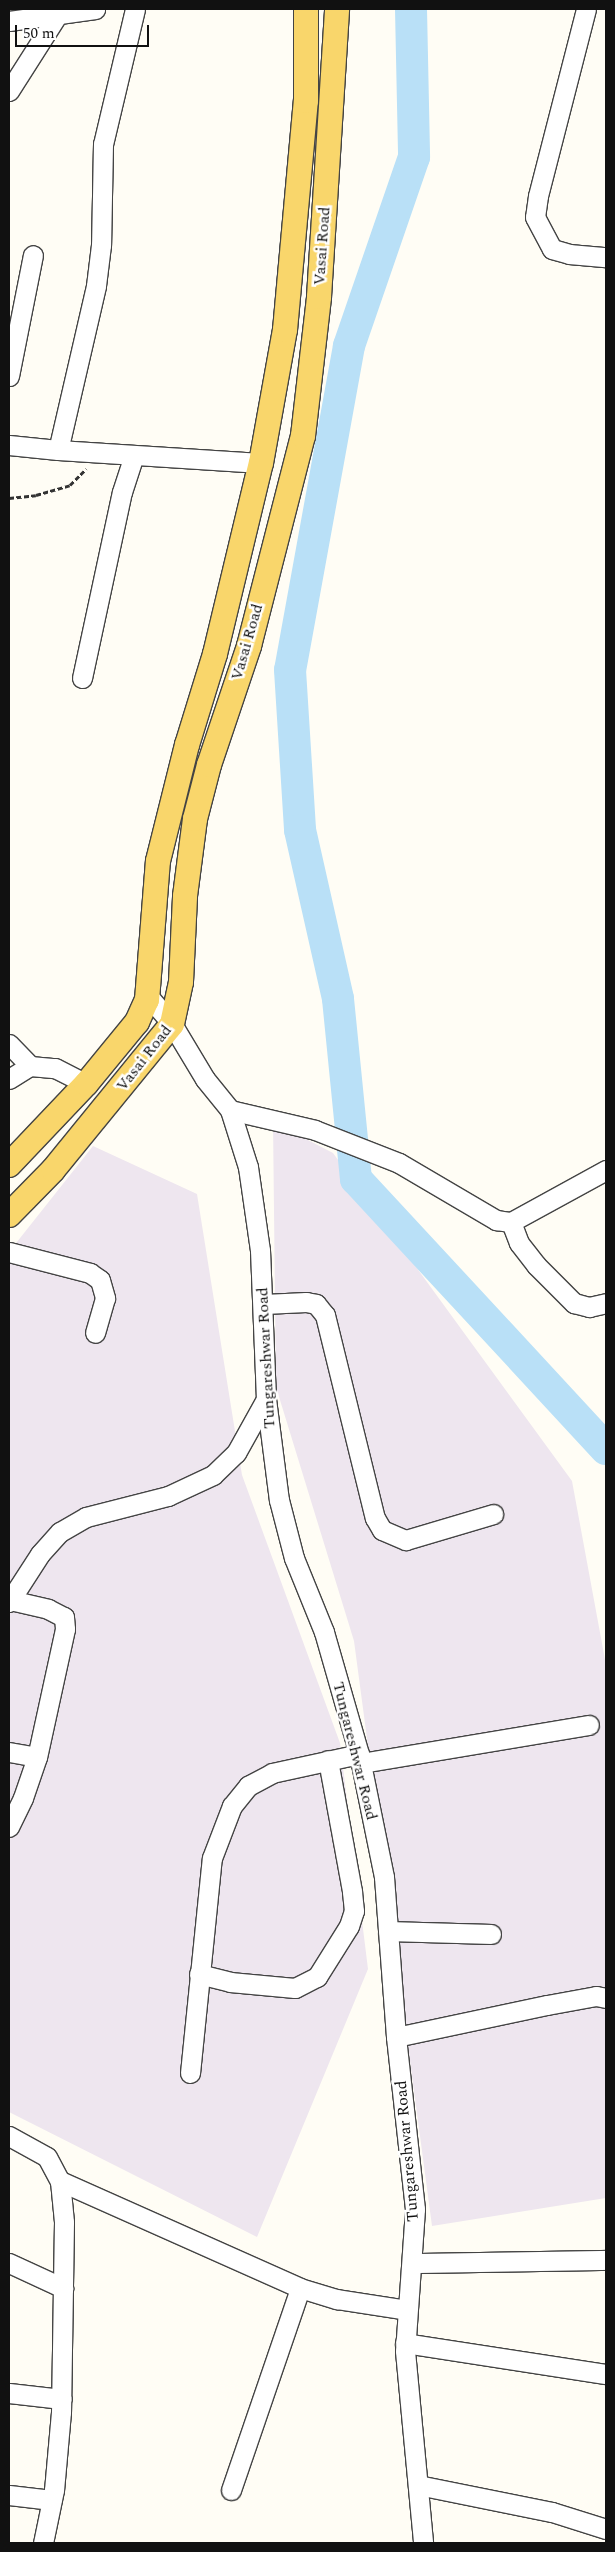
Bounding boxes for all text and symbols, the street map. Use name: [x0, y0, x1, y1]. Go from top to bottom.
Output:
scale bar: [18, 15, 151, 47]
text: 50 m: [23, 22, 55, 45]
street label: Vasai Road: [310, 206, 334, 286]
street label: Vasai Road: [227, 602, 267, 682]
street label: Vasai Road: [112, 1021, 176, 1095]
street label: Tungareshwar Road: [253, 1287, 279, 1429]
street label: Tungareshwar Road: [329, 1680, 381, 1822]
street label: Tungareshwar Road: [391, 2080, 423, 2222]

